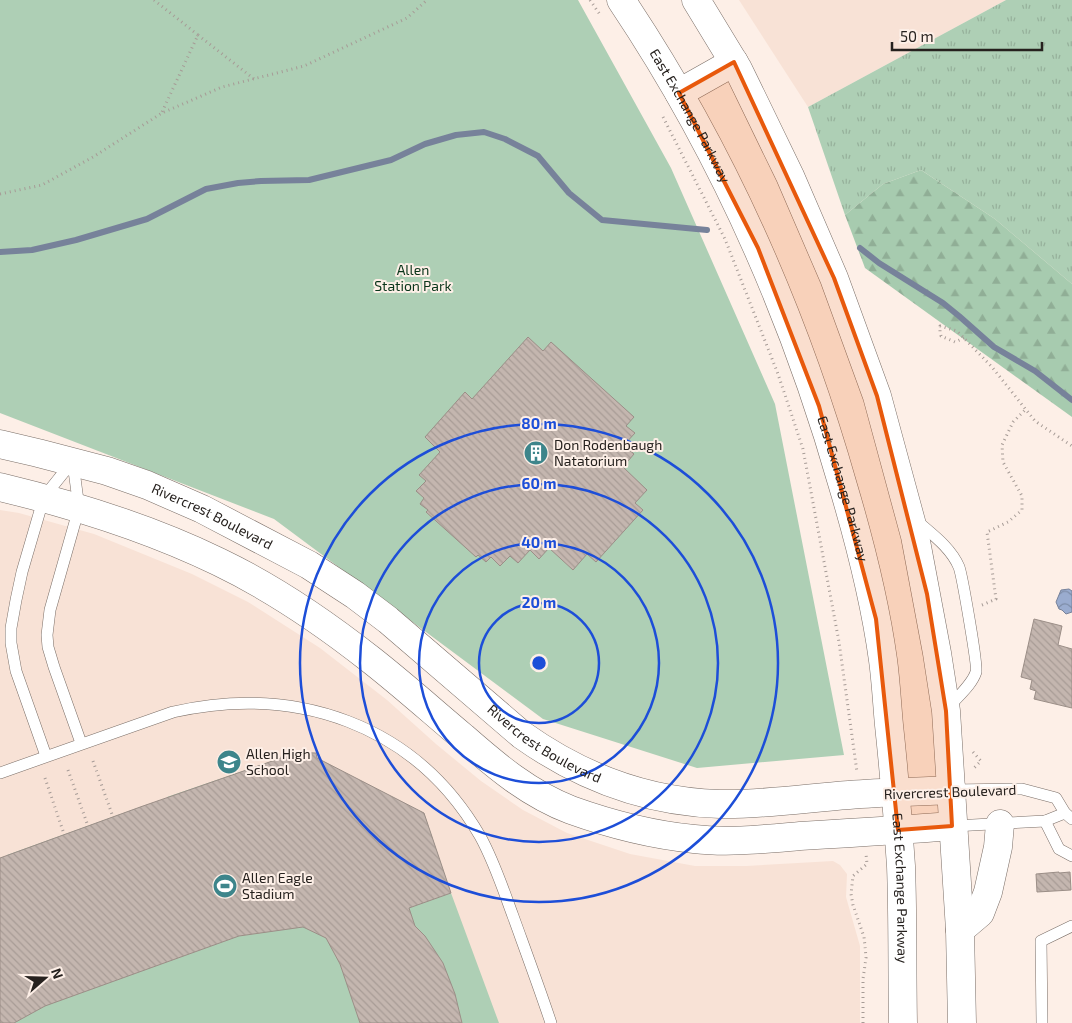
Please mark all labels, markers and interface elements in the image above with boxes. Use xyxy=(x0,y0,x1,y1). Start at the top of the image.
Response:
scale bar xyxy=(892,20,1042,52)
text: 50 m xyxy=(900,27,934,45)
street label: East Exchange Parkway xyxy=(646,45,735,186)
park label: Allen Station Park xyxy=(374,261,452,294)
text: 80 m xyxy=(521,414,557,432)
street label: East Exchange Parkway xyxy=(814,414,872,564)
place label: Don Rodenbaugh Natatorium xyxy=(554,436,662,469)
building icon: Don Rodenbaugh Natatorium xyxy=(523,440,549,466)
text: 60 m xyxy=(522,474,556,492)
street label: Rivercrest Boulevard xyxy=(149,479,276,553)
text: 40 m xyxy=(521,533,557,551)
text: 20 m xyxy=(522,593,556,611)
centre of rings xyxy=(530,654,548,672)
street label: Rivercrest Boulevard xyxy=(484,700,604,786)
place label: Allen High School xyxy=(246,745,311,778)
school or university icon: Allen High School xyxy=(216,749,242,775)
street label: Rivercrest Boulevard xyxy=(883,781,1017,802)
street label: East Exchange Parkway xyxy=(889,812,911,964)
place label: Allen Eagle Stadium xyxy=(242,869,313,902)
sports icon: Allen Eagle Stadium xyxy=(212,873,238,899)
north arrow xyxy=(20,953,70,1003)
text: N xyxy=(48,966,67,981)

